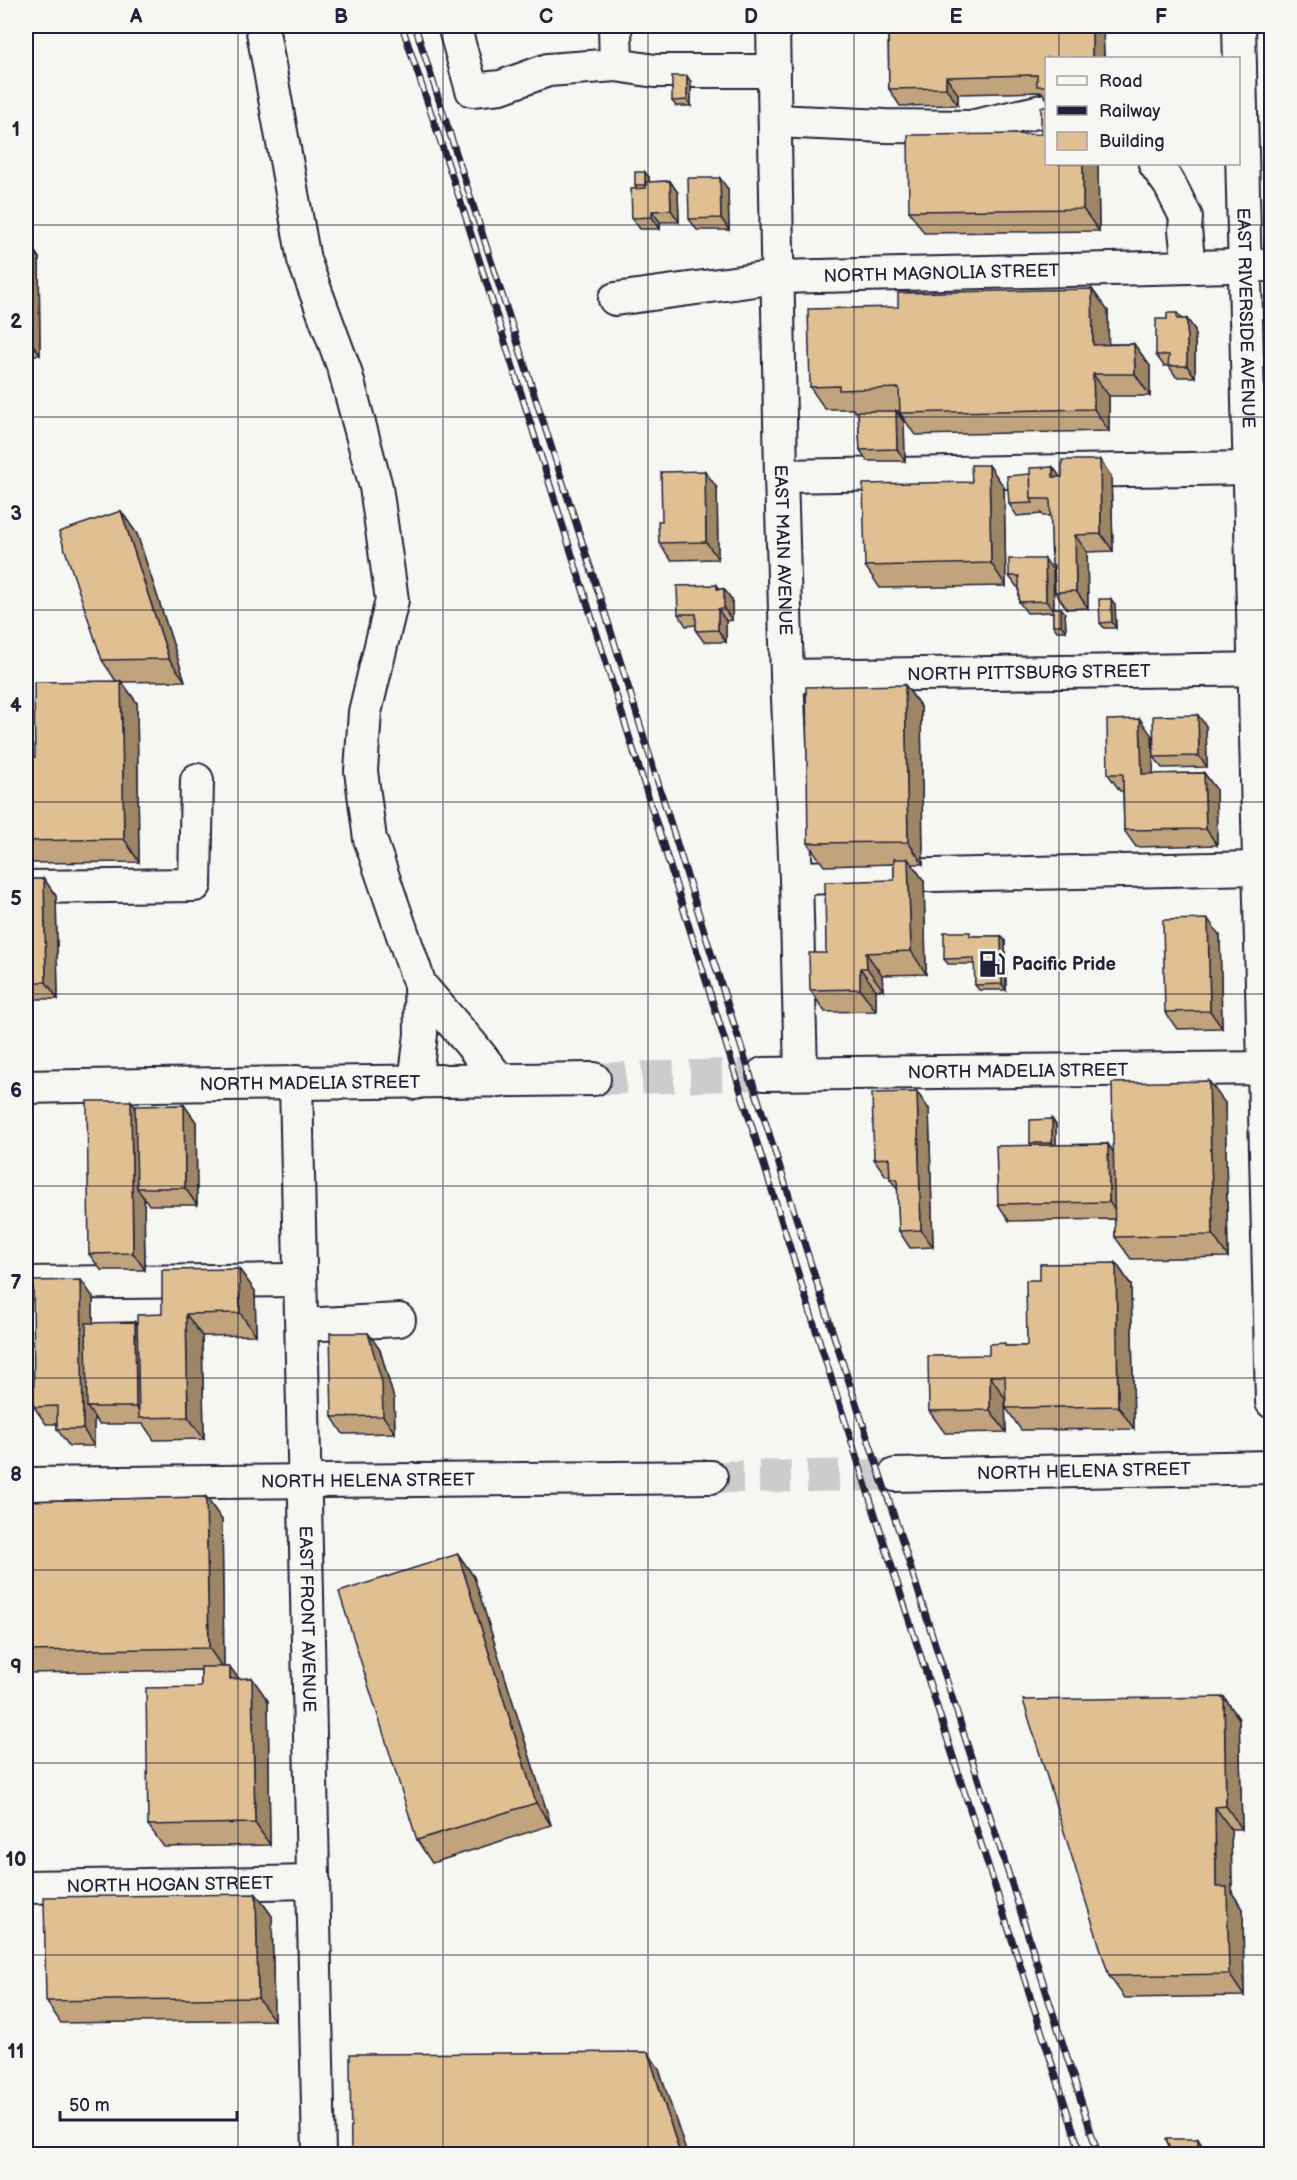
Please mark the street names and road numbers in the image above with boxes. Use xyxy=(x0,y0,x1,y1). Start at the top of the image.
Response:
street label: EAST RIVERSIDE AVENUE xyxy=(1232,207,1259,429)
street label: NORTH MAGNOLIA STREET xyxy=(823,260,1060,287)
street label: EAST MAIN AVENUE xyxy=(770,464,796,636)
street label: NORTH PITTSBURG STREET xyxy=(907,661,1151,685)
street label: NORTH MADELIA STREET xyxy=(907,1060,1129,1083)
street label: NORTH MADELIA STREET xyxy=(199,1072,421,1095)
street label: NORTH HELENA STREET xyxy=(977,1459,1191,1484)
street label: NORTH HELENA STREET xyxy=(261,1469,475,1493)
street label: EAST FRONT AVENUE xyxy=(295,1525,320,1713)
street label: NORTH HOGAN STREET xyxy=(66,1873,274,1897)

